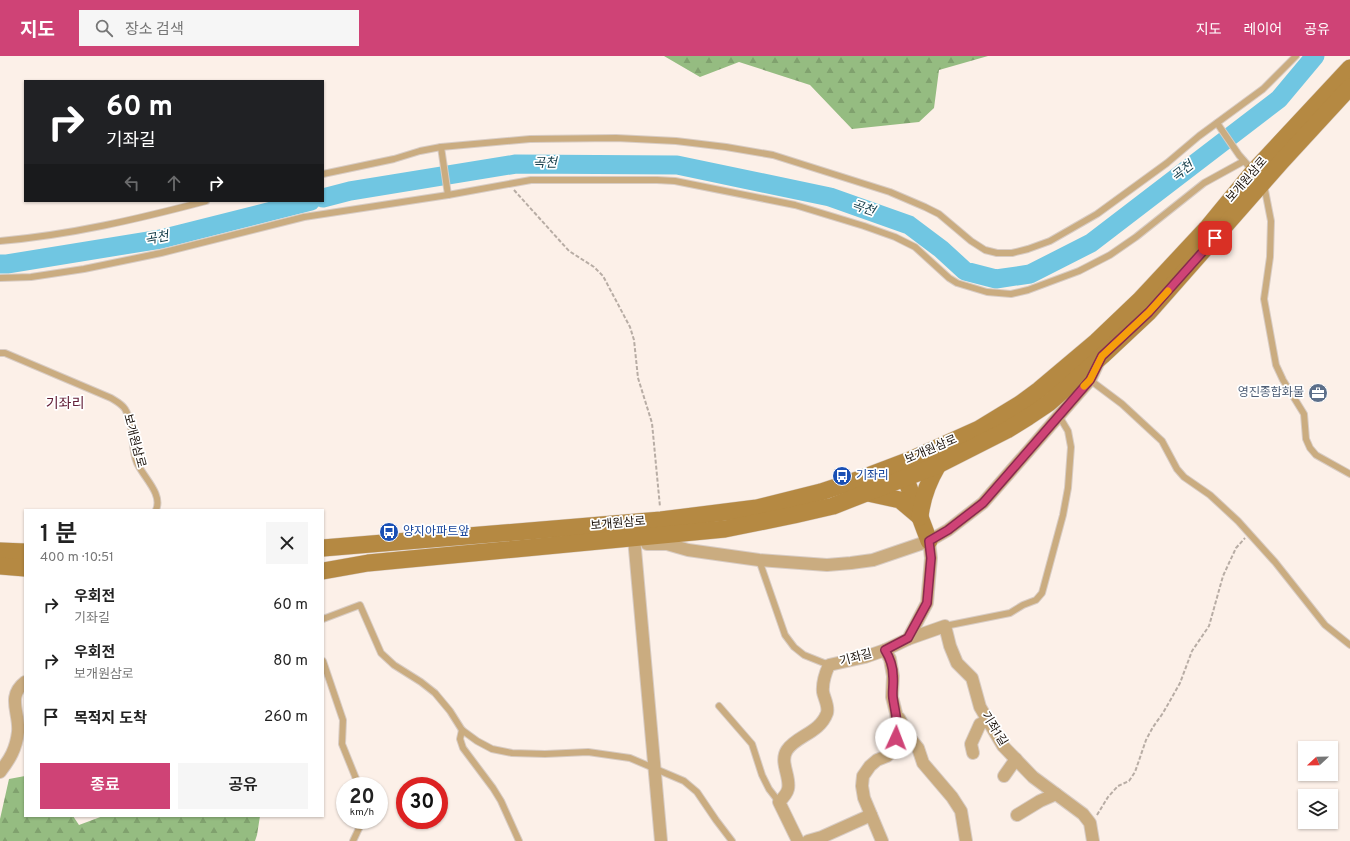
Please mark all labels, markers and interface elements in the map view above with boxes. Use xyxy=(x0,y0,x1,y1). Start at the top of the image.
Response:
search box xyxy=(79,10,359,46)
icon: search xyxy=(93,17,115,39)
text: 지도 xyxy=(20,19,55,43)
text: 장소 검색 xyxy=(125,21,184,40)
text: 지도 xyxy=(1196,22,1222,39)
text: 레이어 xyxy=(1244,22,1282,39)
text: 공유 xyxy=(1304,22,1330,39)
text: 60 m xyxy=(106,90,173,126)
icon: right xyxy=(40,96,92,148)
text: 기좌길 xyxy=(106,130,156,153)
street label: 보개원삼로 xyxy=(1223,154,1271,206)
water label: 곡천 xyxy=(533,156,558,172)
water label: 곡천 xyxy=(1169,158,1198,186)
icon: left xyxy=(121,172,143,194)
icon: ahead xyxy=(163,172,185,194)
icon: right xyxy=(205,172,227,194)
water label: 곡천 xyxy=(849,198,878,221)
pin xyxy=(1198,221,1232,255)
icon: arrive xyxy=(1204,227,1226,249)
water label: 곡천 xyxy=(144,229,171,249)
office icon: 영진종합화물 xyxy=(1307,382,1329,404)
place label: 영진종합화물 xyxy=(1238,385,1304,401)
district label: 기좌리 xyxy=(46,396,84,413)
street label: 보개원삼로 xyxy=(119,412,149,470)
street label: 보개원삼로 xyxy=(902,432,960,468)
bus stop icon: 기좌리 xyxy=(831,465,853,487)
place label: 기좌리 xyxy=(856,468,889,484)
street label: 보개원삼로 xyxy=(590,514,646,534)
text: 1 분 xyxy=(40,520,77,550)
bus stop icon: 양지아파트앞 xyxy=(378,521,400,543)
button: close xyxy=(266,522,308,564)
place label: 양지아파트앞 xyxy=(403,524,469,540)
text: 400 m · 10:51 xyxy=(40,550,114,566)
text: 우회전 xyxy=(74,588,115,607)
icon: right xyxy=(40,594,62,616)
text: 60 m xyxy=(273,596,308,615)
text: 기좌길 xyxy=(74,611,110,627)
text: 우회전 xyxy=(74,644,115,663)
street label: 기좌길 xyxy=(838,646,874,670)
icon: right xyxy=(40,650,62,672)
text: 80 m xyxy=(273,652,308,671)
text: 보개원삼로 xyxy=(74,667,134,683)
icon: arrive xyxy=(40,706,62,728)
text: 260 m xyxy=(264,708,308,727)
street label: 기좌1길 xyxy=(977,709,1011,749)
text: 목적지 도착 xyxy=(74,710,147,729)
position arrow xyxy=(875,717,917,759)
north arrow xyxy=(1298,741,1338,781)
map controls xyxy=(1298,741,1338,829)
button: 종료 xyxy=(40,763,170,809)
button: 공유 xyxy=(178,763,308,809)
speed limit sign: 30 xyxy=(396,777,448,829)
text: 20 xyxy=(349,785,375,811)
button: layers xyxy=(1298,789,1338,829)
text: km/h xyxy=(350,806,374,819)

